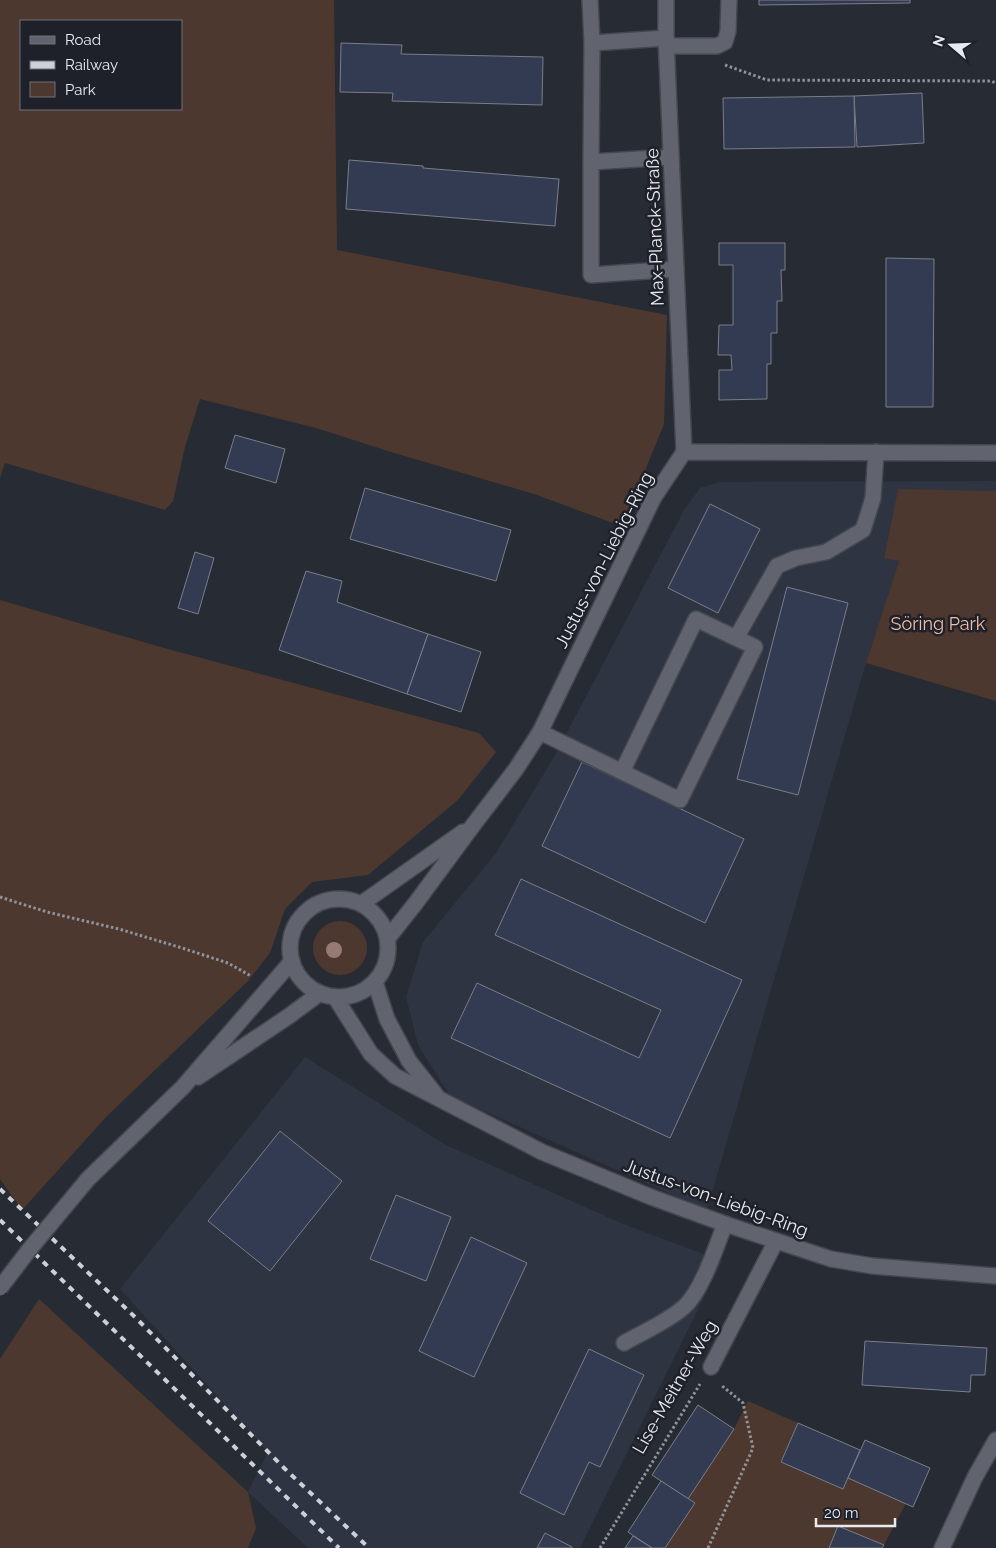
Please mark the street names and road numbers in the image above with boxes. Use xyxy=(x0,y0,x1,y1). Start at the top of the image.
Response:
street label: Max-Planck-Straße xyxy=(641,147,668,306)
street label: Justus-von-Liebig-Ring xyxy=(550,468,657,651)
street label: Justus-von-Liebig-Ring xyxy=(621,1154,811,1241)
street label: Lise-Meitner-Weg xyxy=(628,1316,721,1457)

